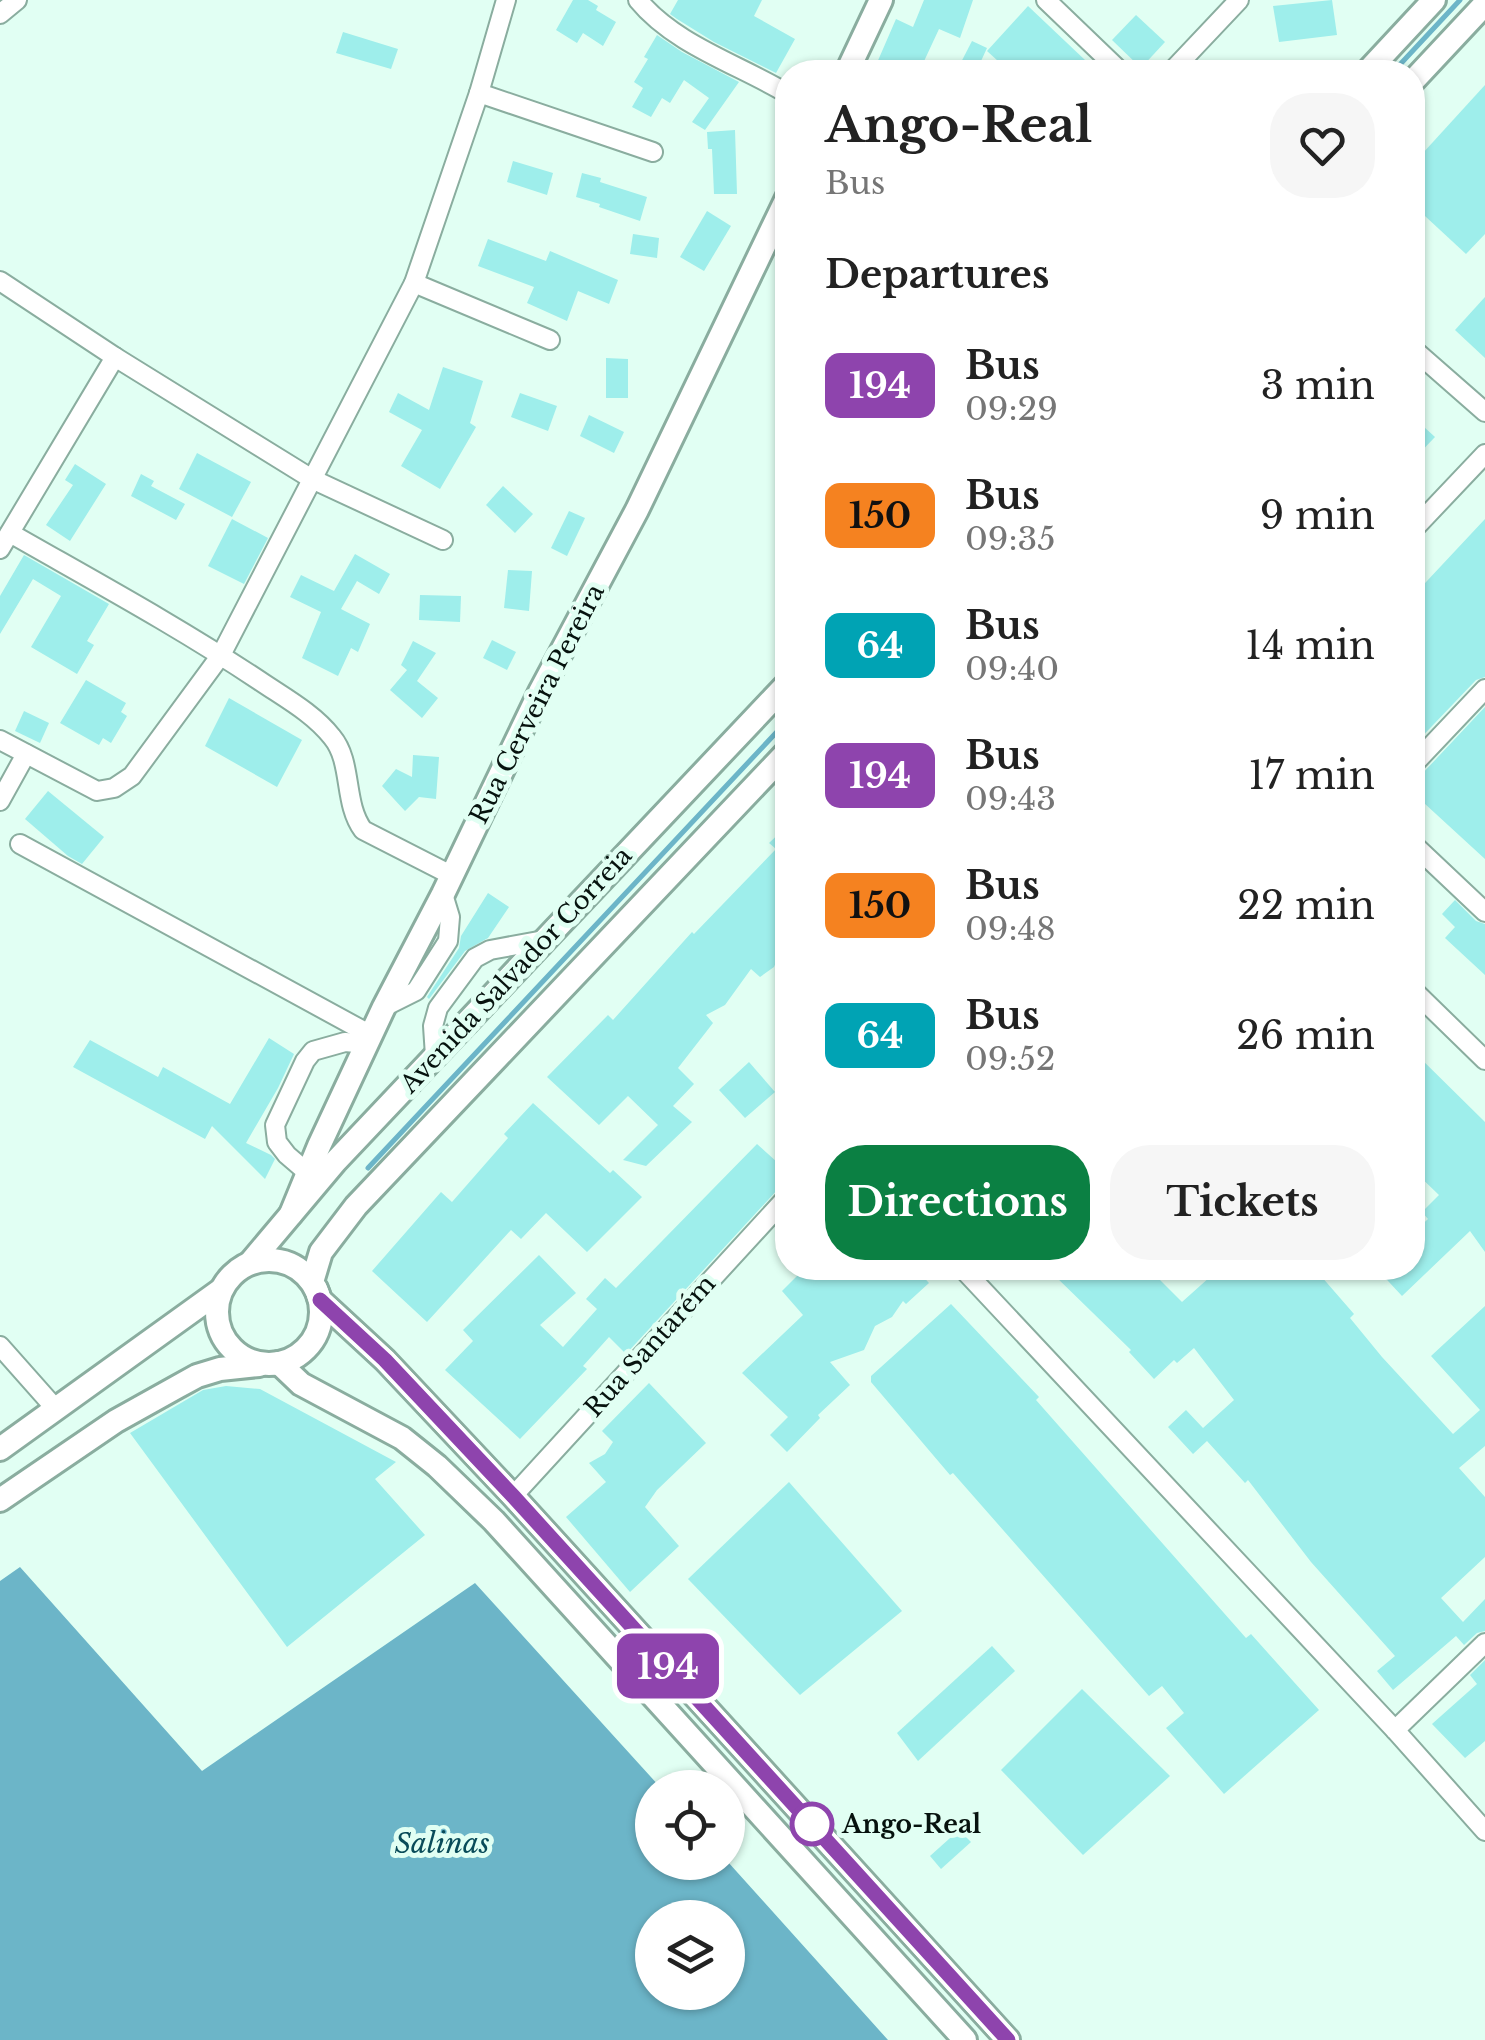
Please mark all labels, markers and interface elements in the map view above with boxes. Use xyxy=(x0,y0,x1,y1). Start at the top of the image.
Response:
button: heart xyxy=(1270,93,1375,198)
text: Ango-Real xyxy=(825,95,1092,155)
text: Bus xyxy=(825,163,885,203)
text: Departures xyxy=(825,251,1049,298)
text: Bus xyxy=(965,342,1040,389)
text: 3 min xyxy=(1261,362,1375,409)
text: 194 xyxy=(849,364,911,407)
text: 09:29 xyxy=(965,389,1058,429)
text: Bus xyxy=(965,472,1040,519)
text: 9 min xyxy=(1260,492,1375,539)
text: 150 xyxy=(849,494,911,537)
text: 09:35 xyxy=(965,519,1055,559)
street label: Rua Cerveira Pereira xyxy=(463,579,611,829)
text: Bus xyxy=(965,602,1040,649)
text: 14 min xyxy=(1245,622,1375,669)
text: 64 xyxy=(857,624,903,667)
text: 09:40 xyxy=(965,649,1059,689)
text: Bus xyxy=(965,732,1040,779)
text: 17 min xyxy=(1248,752,1375,799)
text: 194 xyxy=(849,754,911,797)
text: 09:43 xyxy=(965,779,1056,819)
street label: Avenida Salvador Correia xyxy=(393,840,638,1100)
text: Bus xyxy=(965,862,1040,909)
text: 22 min xyxy=(1237,882,1375,929)
text: 150 xyxy=(849,884,911,927)
text: 09:48 xyxy=(965,909,1056,949)
text: Bus xyxy=(965,992,1040,1039)
text: 26 min xyxy=(1236,1012,1375,1059)
text: 64 xyxy=(857,1014,903,1057)
text: 09:52 xyxy=(965,1039,1055,1079)
button: Directions xyxy=(825,1145,1090,1260)
button: Tickets xyxy=(1110,1145,1375,1260)
street label: Rua Santarém xyxy=(578,1268,722,1423)
line badge: 194 xyxy=(610,1634,726,1698)
text: 194 xyxy=(637,1645,699,1688)
map controls xyxy=(635,1770,745,2010)
button: locate xyxy=(635,1770,745,1880)
marker: Ango-Real xyxy=(791,1803,833,1845)
place label: Ango-Real xyxy=(841,1809,981,1840)
water label: Salinas xyxy=(394,1826,490,1861)
button: layers xyxy=(635,1900,745,2010)

